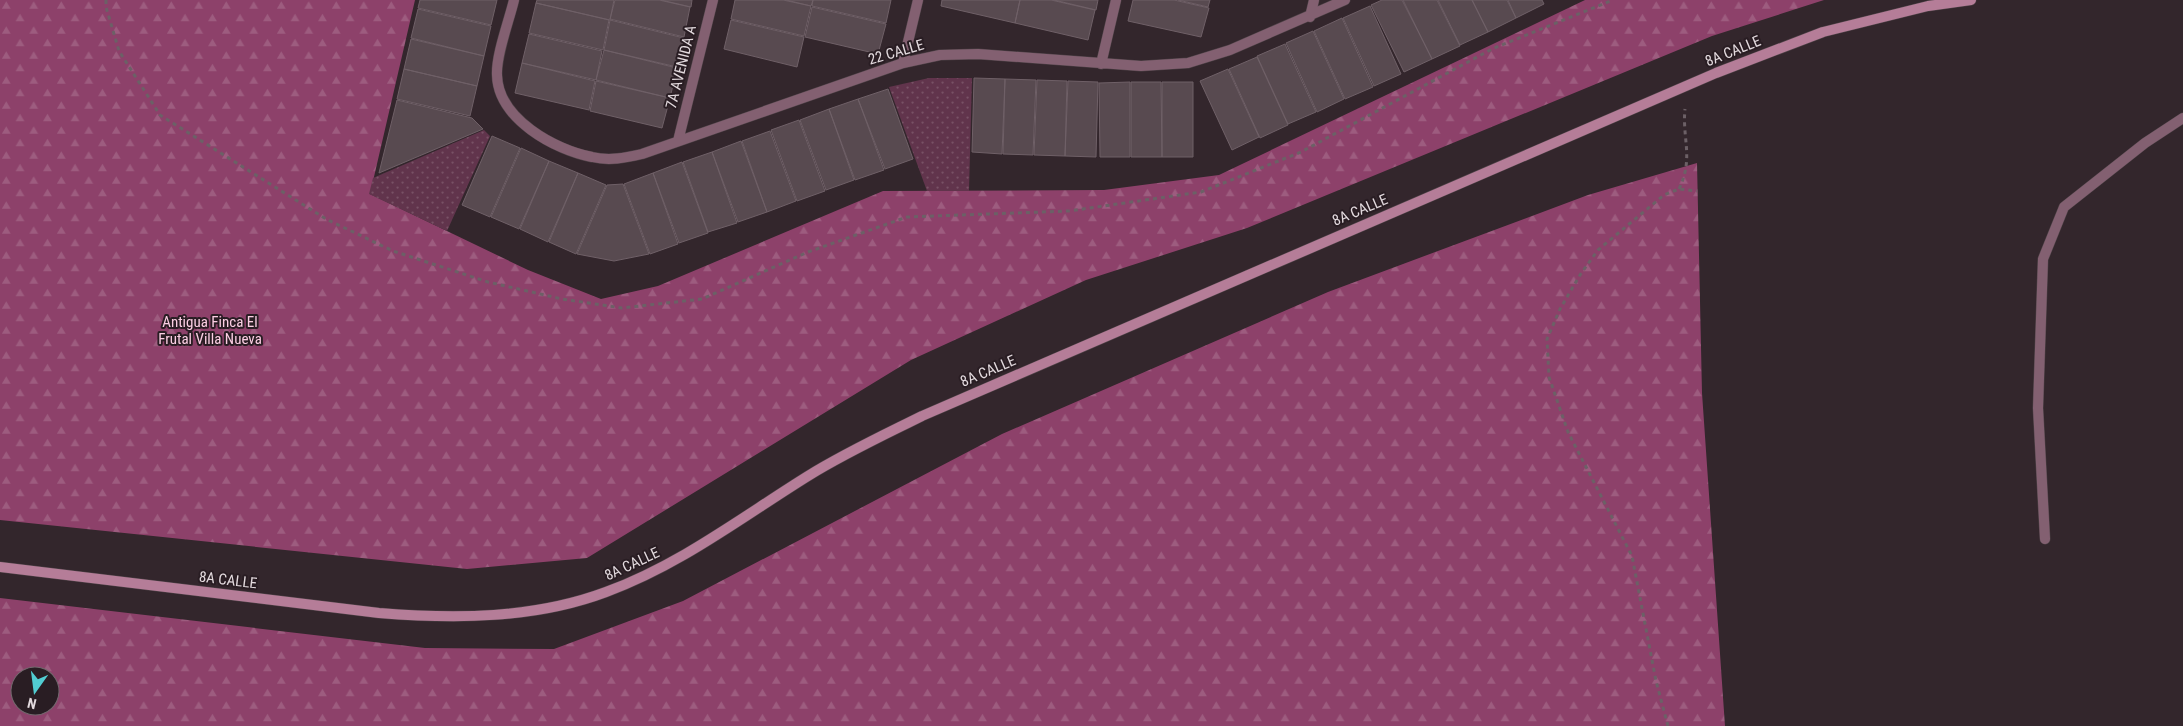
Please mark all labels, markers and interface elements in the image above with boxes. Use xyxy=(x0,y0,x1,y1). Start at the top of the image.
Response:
street label: 7A AVENIDA A xyxy=(662,23,700,111)
street label: 8A CALLE xyxy=(1703,32,1763,70)
street label: 22 CALLE xyxy=(866,35,926,69)
street label: 8A CALLE xyxy=(1330,190,1390,230)
park label: Antigua Finca El Frutal Villa Nueva xyxy=(158,313,262,348)
street label: 8A CALLE xyxy=(958,351,1018,391)
street label: 8A CALLE xyxy=(602,544,662,584)
street label: 8A CALLE xyxy=(198,568,258,592)
north arrow xyxy=(10,666,60,716)
text: N xyxy=(26,695,38,712)

